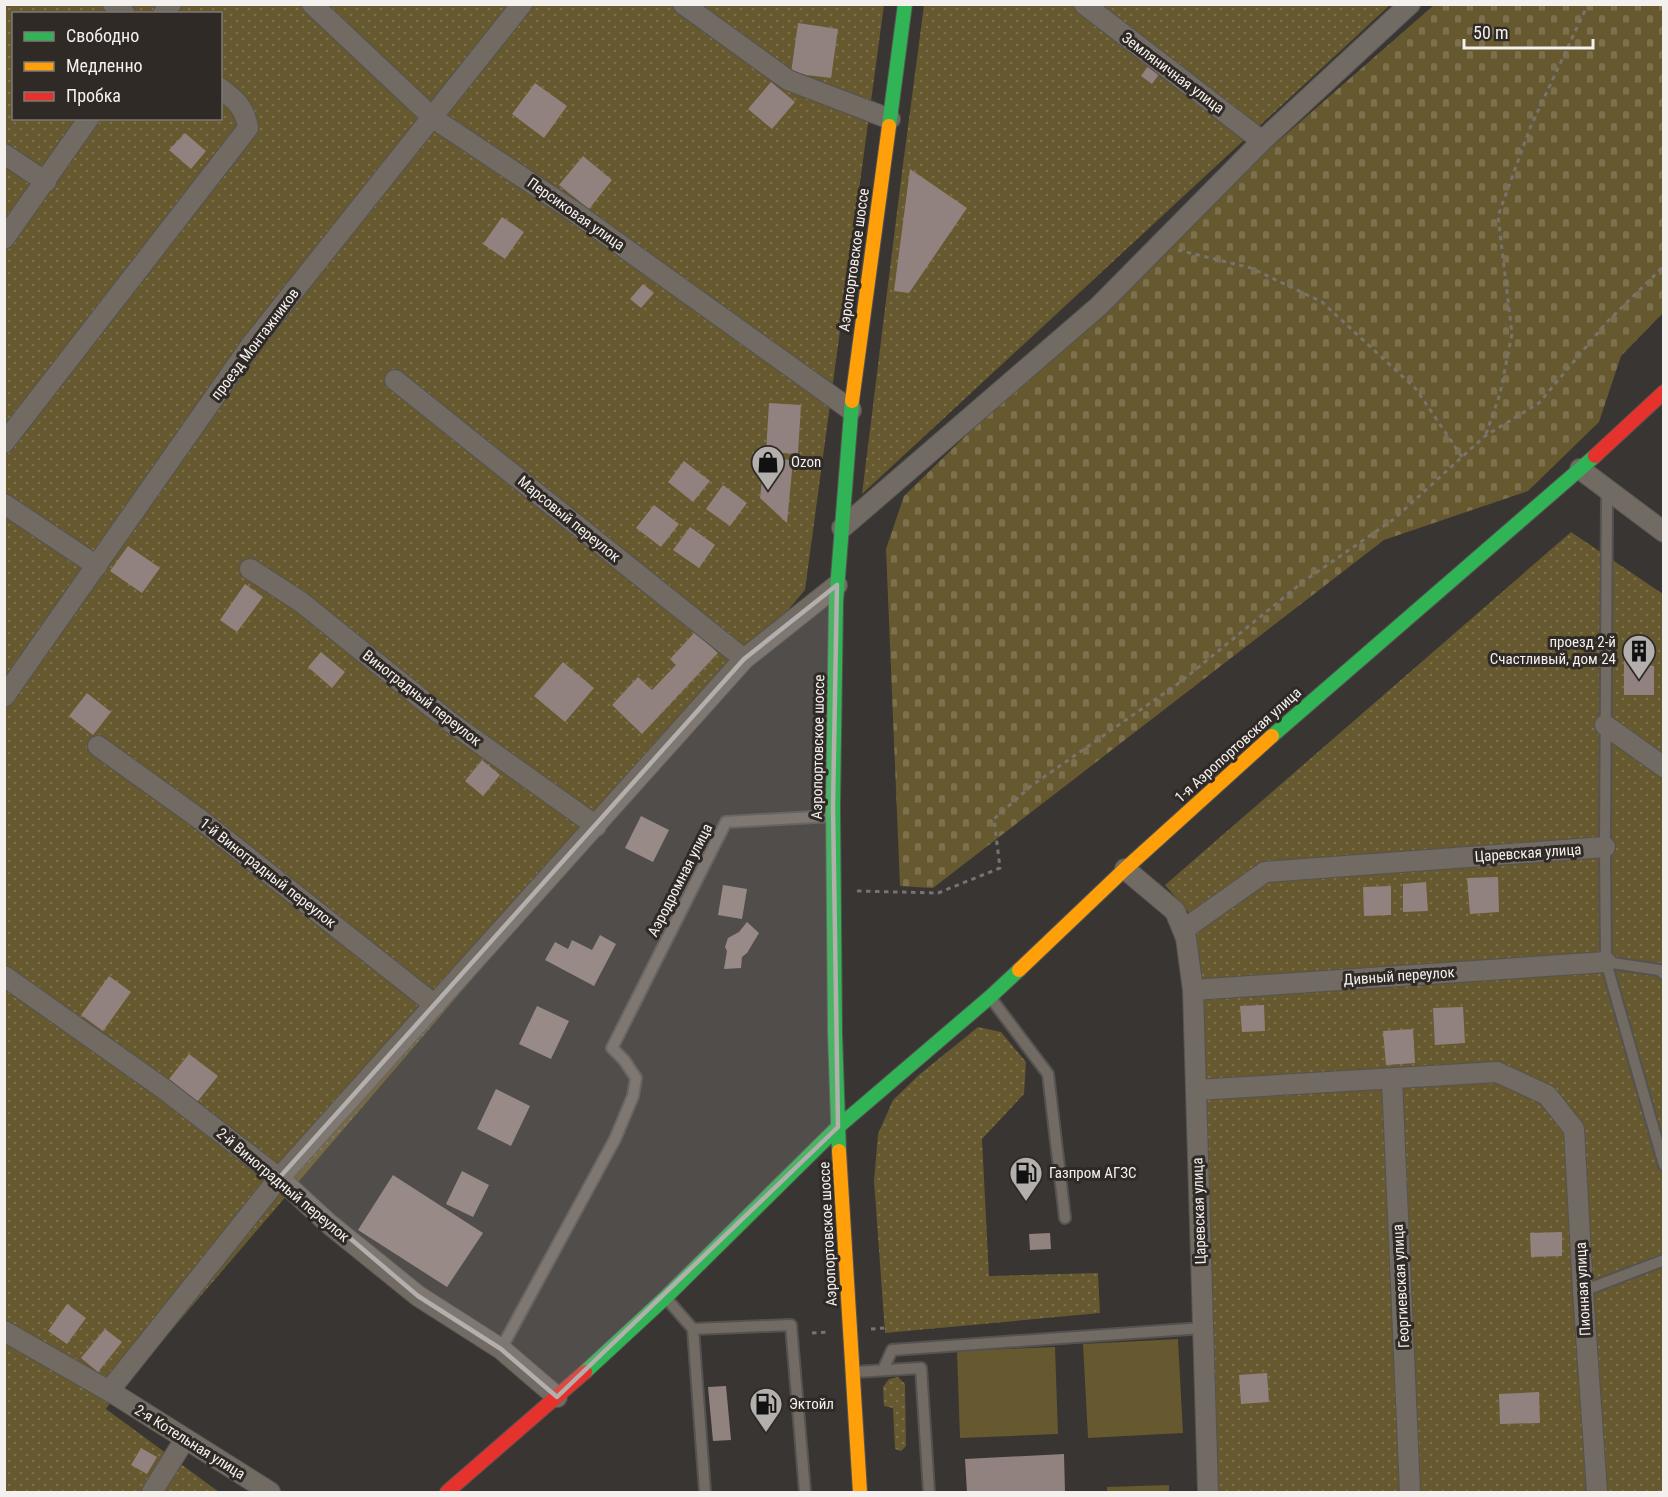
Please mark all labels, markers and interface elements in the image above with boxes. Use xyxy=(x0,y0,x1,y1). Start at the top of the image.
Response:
legend xyxy=(12,12,222,120)
scale bar xyxy=(1464,12,1593,50)
text: 50 m xyxy=(1473,22,1508,43)
text: Свободно xyxy=(66,25,139,46)
street label: Земляничная улица xyxy=(1118,29,1228,117)
text: Медленно xyxy=(66,55,143,76)
text: Пробка xyxy=(66,85,121,106)
street label: Персиковая улица xyxy=(524,174,628,254)
street label: Аэропортовское шоссе xyxy=(835,187,873,333)
street label: проезд Монтажников xyxy=(207,285,303,403)
shop icon: Ozon xyxy=(750,444,786,491)
place label: Ozon xyxy=(791,453,821,471)
street label: Марсовый переулок xyxy=(514,472,624,566)
place label: проезд 2-й Счастливый, дом 24 xyxy=(1490,633,1616,668)
building icon: проезд 2-й Счастливый, дом 24 xyxy=(1621,633,1657,680)
street label: Виноградный переулок xyxy=(359,646,485,750)
street label: Аэропортовское шоссе xyxy=(808,674,828,820)
street label: 1-я Аэропортовская улица xyxy=(1171,683,1305,807)
street label: 1-й Виноградный переулок xyxy=(196,814,340,932)
street label: Аэродромная улица xyxy=(644,820,716,940)
street label: Царевская улица xyxy=(1474,840,1582,866)
street label: Дивный переулок xyxy=(1343,963,1455,989)
street label: 2-й Виноградный переулок xyxy=(213,1124,353,1246)
fuel station icon: Газпром АГЗС xyxy=(1008,1155,1044,1202)
street label: Царевская улица xyxy=(1188,1157,1210,1265)
street label: Аэропортовское шоссе xyxy=(815,1161,841,1307)
place label: Газпром АГЗС xyxy=(1049,1164,1137,1182)
street label: Георгиевская улица xyxy=(1389,1224,1413,1348)
street label: Пионная улица xyxy=(1572,1242,1594,1336)
fuel station icon: Эктойл xyxy=(748,1386,784,1433)
place label: Эктойл xyxy=(789,1395,834,1413)
street label: 2-я Котельная улица xyxy=(131,1401,249,1483)

